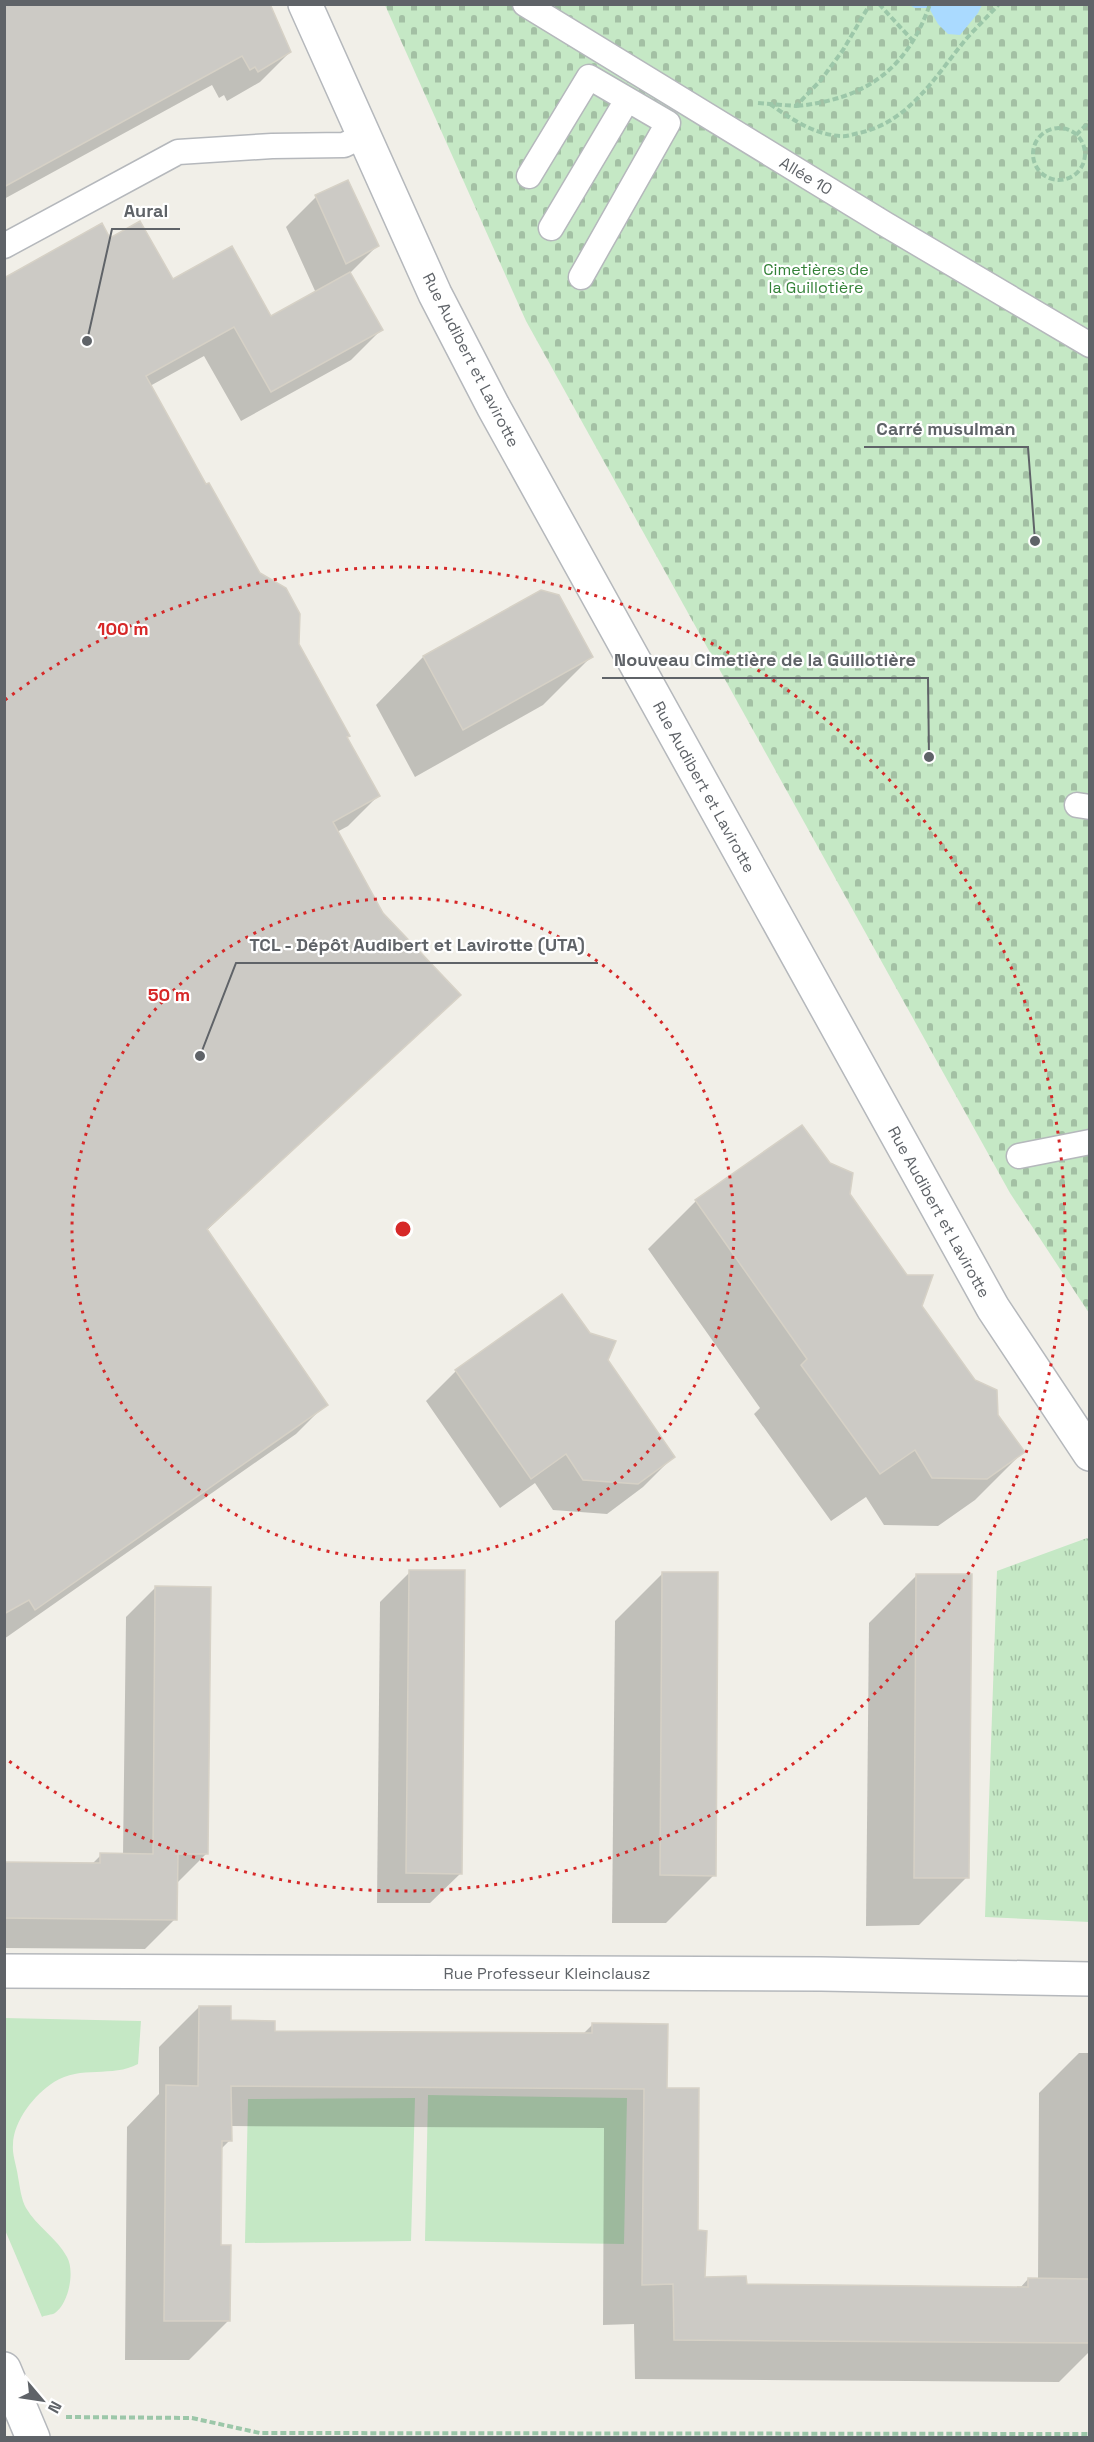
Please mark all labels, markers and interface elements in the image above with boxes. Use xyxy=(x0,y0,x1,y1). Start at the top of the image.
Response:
street label: Allée 10 xyxy=(776,152,836,200)
callout: Aural xyxy=(112,193,180,229)
text: Aural xyxy=(124,199,168,222)
park label: Cimetières de la Guillotière xyxy=(763,259,869,298)
street label: Rue Audibert et Lavirotte xyxy=(418,269,524,451)
callout: Carré musulman xyxy=(864,411,1028,447)
text: Carré musulman xyxy=(876,417,1016,440)
text: 100 m xyxy=(97,617,149,640)
callout: Nouveau Cimetière de la Guillotière xyxy=(602,642,928,678)
text: Nouveau Cimetière de la Guillotière xyxy=(614,648,916,671)
street label: Rue Audibert et Lavirotte xyxy=(648,698,760,876)
callout: TCL - Dépôt Audibert et Lavirotte (UTA) xyxy=(236,927,598,963)
text: TCL - Dépôt Audibert et Lavirotte (UTA) xyxy=(249,933,585,956)
text: 50 m xyxy=(148,983,190,1006)
street label: Rue Audibert et Lavirotte xyxy=(883,1123,995,1301)
centre of rings xyxy=(393,1219,413,1239)
street label: Rue Professeur Kleinclausz xyxy=(444,1963,650,1984)
north arrow xyxy=(12,2370,72,2430)
text: N xyxy=(43,2397,66,2417)

